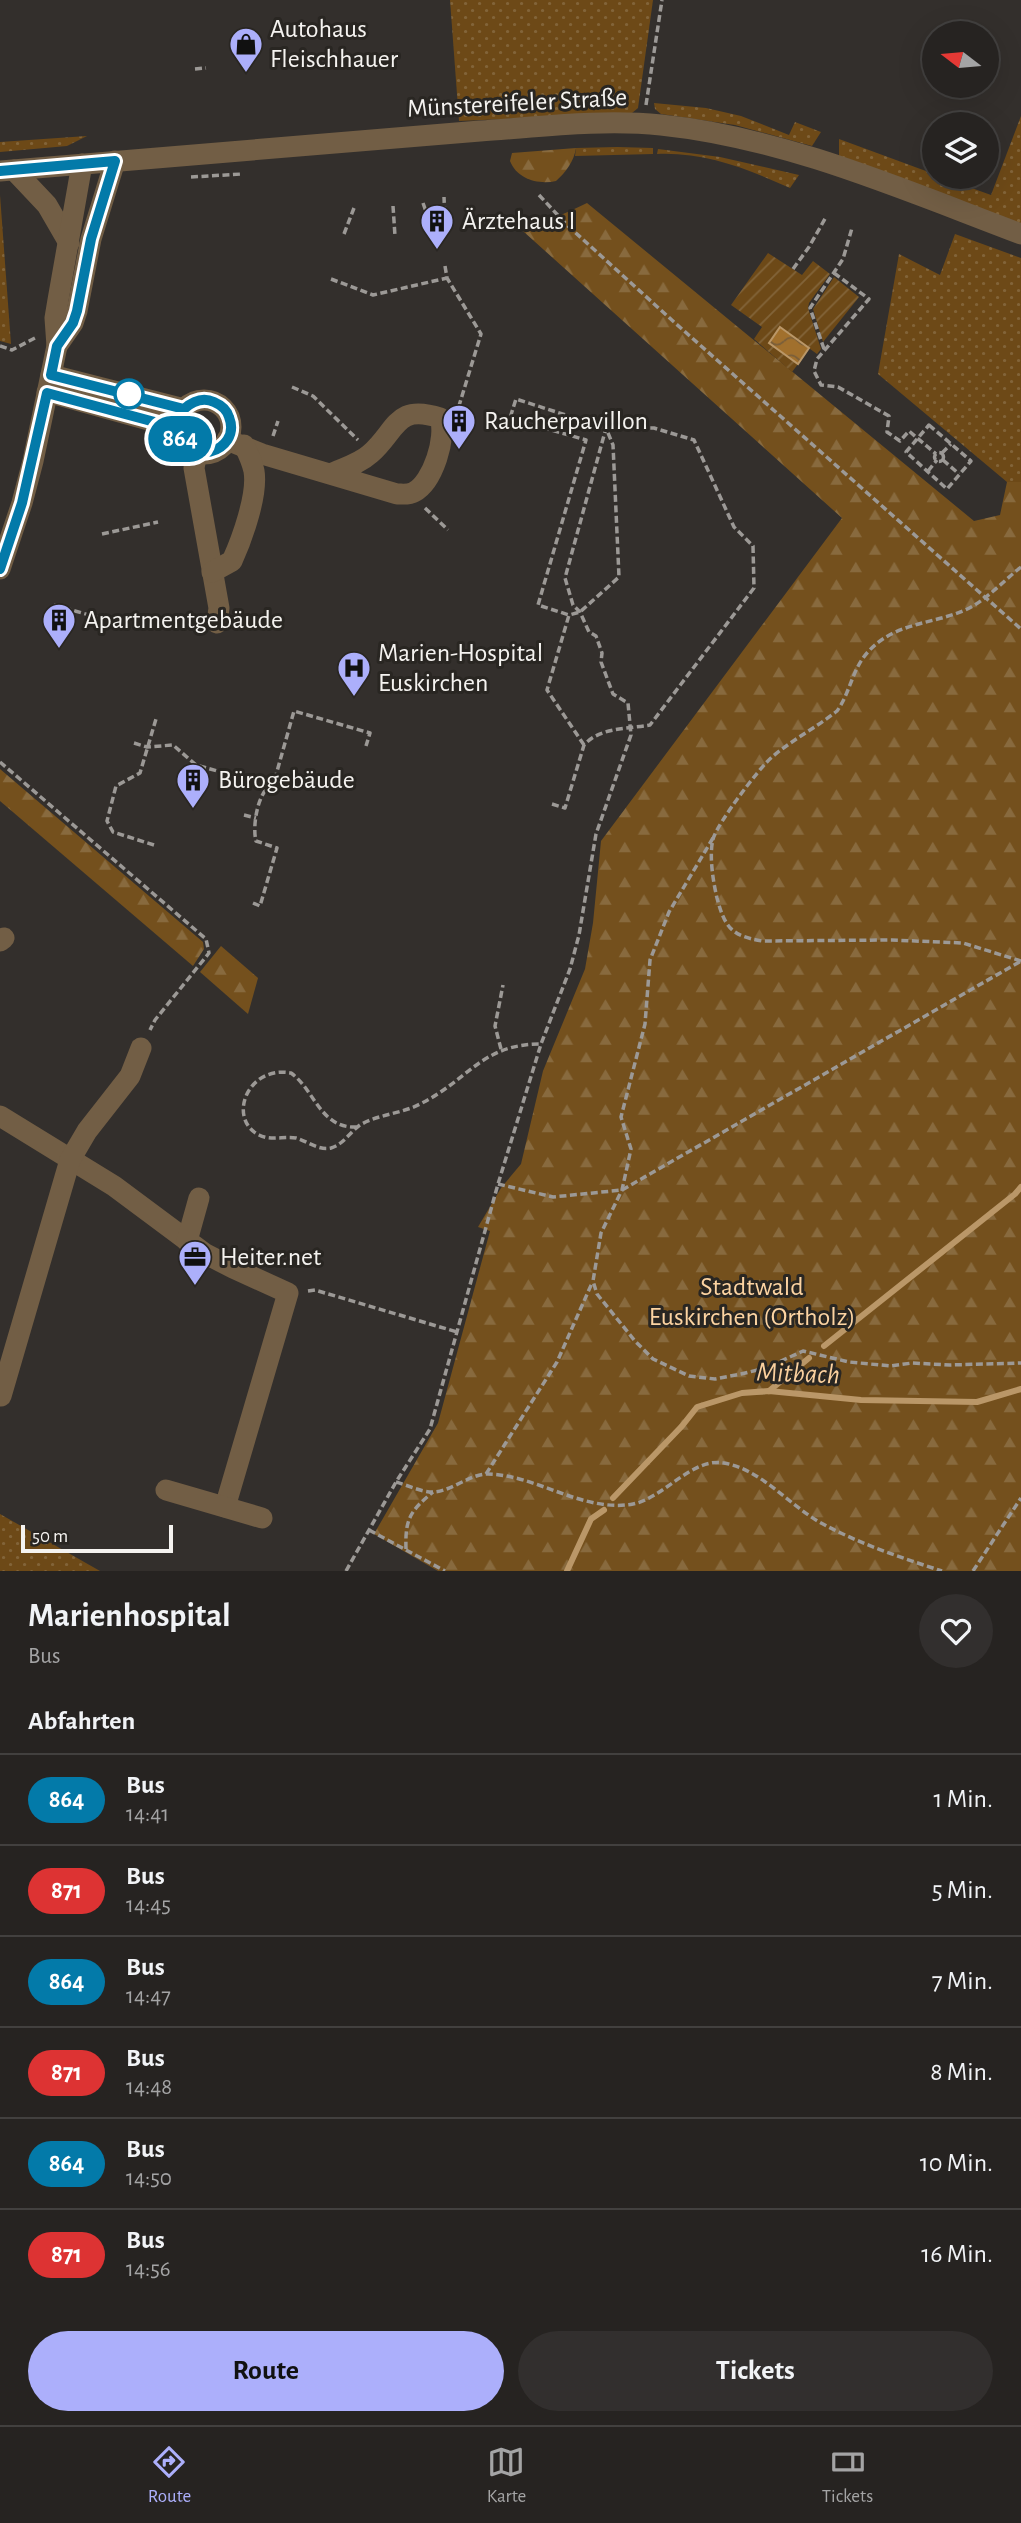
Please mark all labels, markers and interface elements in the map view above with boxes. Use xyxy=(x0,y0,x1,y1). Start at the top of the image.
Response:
place label: Autohaus Fleischhauer xyxy=(270,16,399,72)
north arrow xyxy=(922,21,999,98)
map controls xyxy=(922,21,999,189)
shop icon: Autohaus Fleischhauer xyxy=(227,25,265,74)
street label: Münstereifeler Straße xyxy=(406,84,628,122)
button: layers xyxy=(922,112,999,189)
building icon: Ärztehaus I xyxy=(418,202,456,251)
place label: Ärztehaus I xyxy=(462,207,575,234)
unlabelled marker xyxy=(114,379,144,409)
building icon: Raucherpavillon xyxy=(440,402,478,451)
place label: Raucherpavillon xyxy=(484,408,648,434)
line badge: 864 xyxy=(140,416,220,462)
text: 864 xyxy=(162,427,198,451)
building icon: Apartmentgebäude xyxy=(40,601,78,650)
place label: Apartmentgebäude xyxy=(84,607,283,633)
place label: Marien-Hospital Euskirchen xyxy=(378,640,543,696)
hospital icon: Marien-Hospital Euskirchen xyxy=(335,649,373,698)
building icon: Bürogebäude xyxy=(174,761,212,810)
place label: Bürogebäude xyxy=(218,767,355,793)
office icon: Heiter.net xyxy=(176,1238,214,1287)
place label: Heiter.net xyxy=(220,1244,321,1270)
park label: Stadtwald Euskirchen (Ortholz) xyxy=(649,1274,855,1330)
water label: Mitbach xyxy=(756,1359,840,1389)
scale bar xyxy=(21,1522,173,1554)
text: 50 m xyxy=(32,1527,68,1546)
button: heart xyxy=(919,1594,993,1668)
text: Marienhospital xyxy=(28,1600,231,1633)
text: Bus xyxy=(28,1645,61,1668)
text: Abfahrten xyxy=(28,1708,135,1734)
text: Bus xyxy=(126,1772,165,1798)
text: 1 Min. xyxy=(934,1786,993,1812)
text: 864 xyxy=(49,1788,84,1812)
text: 14:41 xyxy=(126,1803,169,1826)
text: Bus xyxy=(126,1863,165,1889)
text: 5 Min. xyxy=(932,1877,993,1903)
text: 871 xyxy=(51,1879,82,1903)
text: 14:45 xyxy=(126,1894,171,1917)
text: Bus xyxy=(126,1954,165,1980)
text: 7 Min. xyxy=(932,1968,993,1994)
text: 864 xyxy=(49,1970,84,1994)
text: 14:47 xyxy=(126,1985,171,2008)
text: Bus xyxy=(126,2045,165,2071)
text: 8 Min. xyxy=(930,2059,993,2085)
text: 871 xyxy=(51,2061,82,2085)
text: 14:48 xyxy=(126,2076,172,2099)
text: Bus xyxy=(126,2136,165,2162)
text: 10 Min. xyxy=(920,2150,993,2176)
text: 864 xyxy=(49,2152,84,2176)
text: 14:50 xyxy=(126,2167,172,2190)
text: Bus xyxy=(126,2227,165,2253)
text: 16 Min. xyxy=(921,2241,993,2267)
text: 871 xyxy=(51,2243,82,2267)
text: 14:56 xyxy=(126,2258,171,2281)
button: Route xyxy=(28,2331,504,2411)
button: Tickets xyxy=(518,2331,993,2411)
tab: Route xyxy=(148,2443,191,2508)
tab: Karte xyxy=(487,2443,526,2508)
tab: Tickets xyxy=(822,2443,873,2508)

